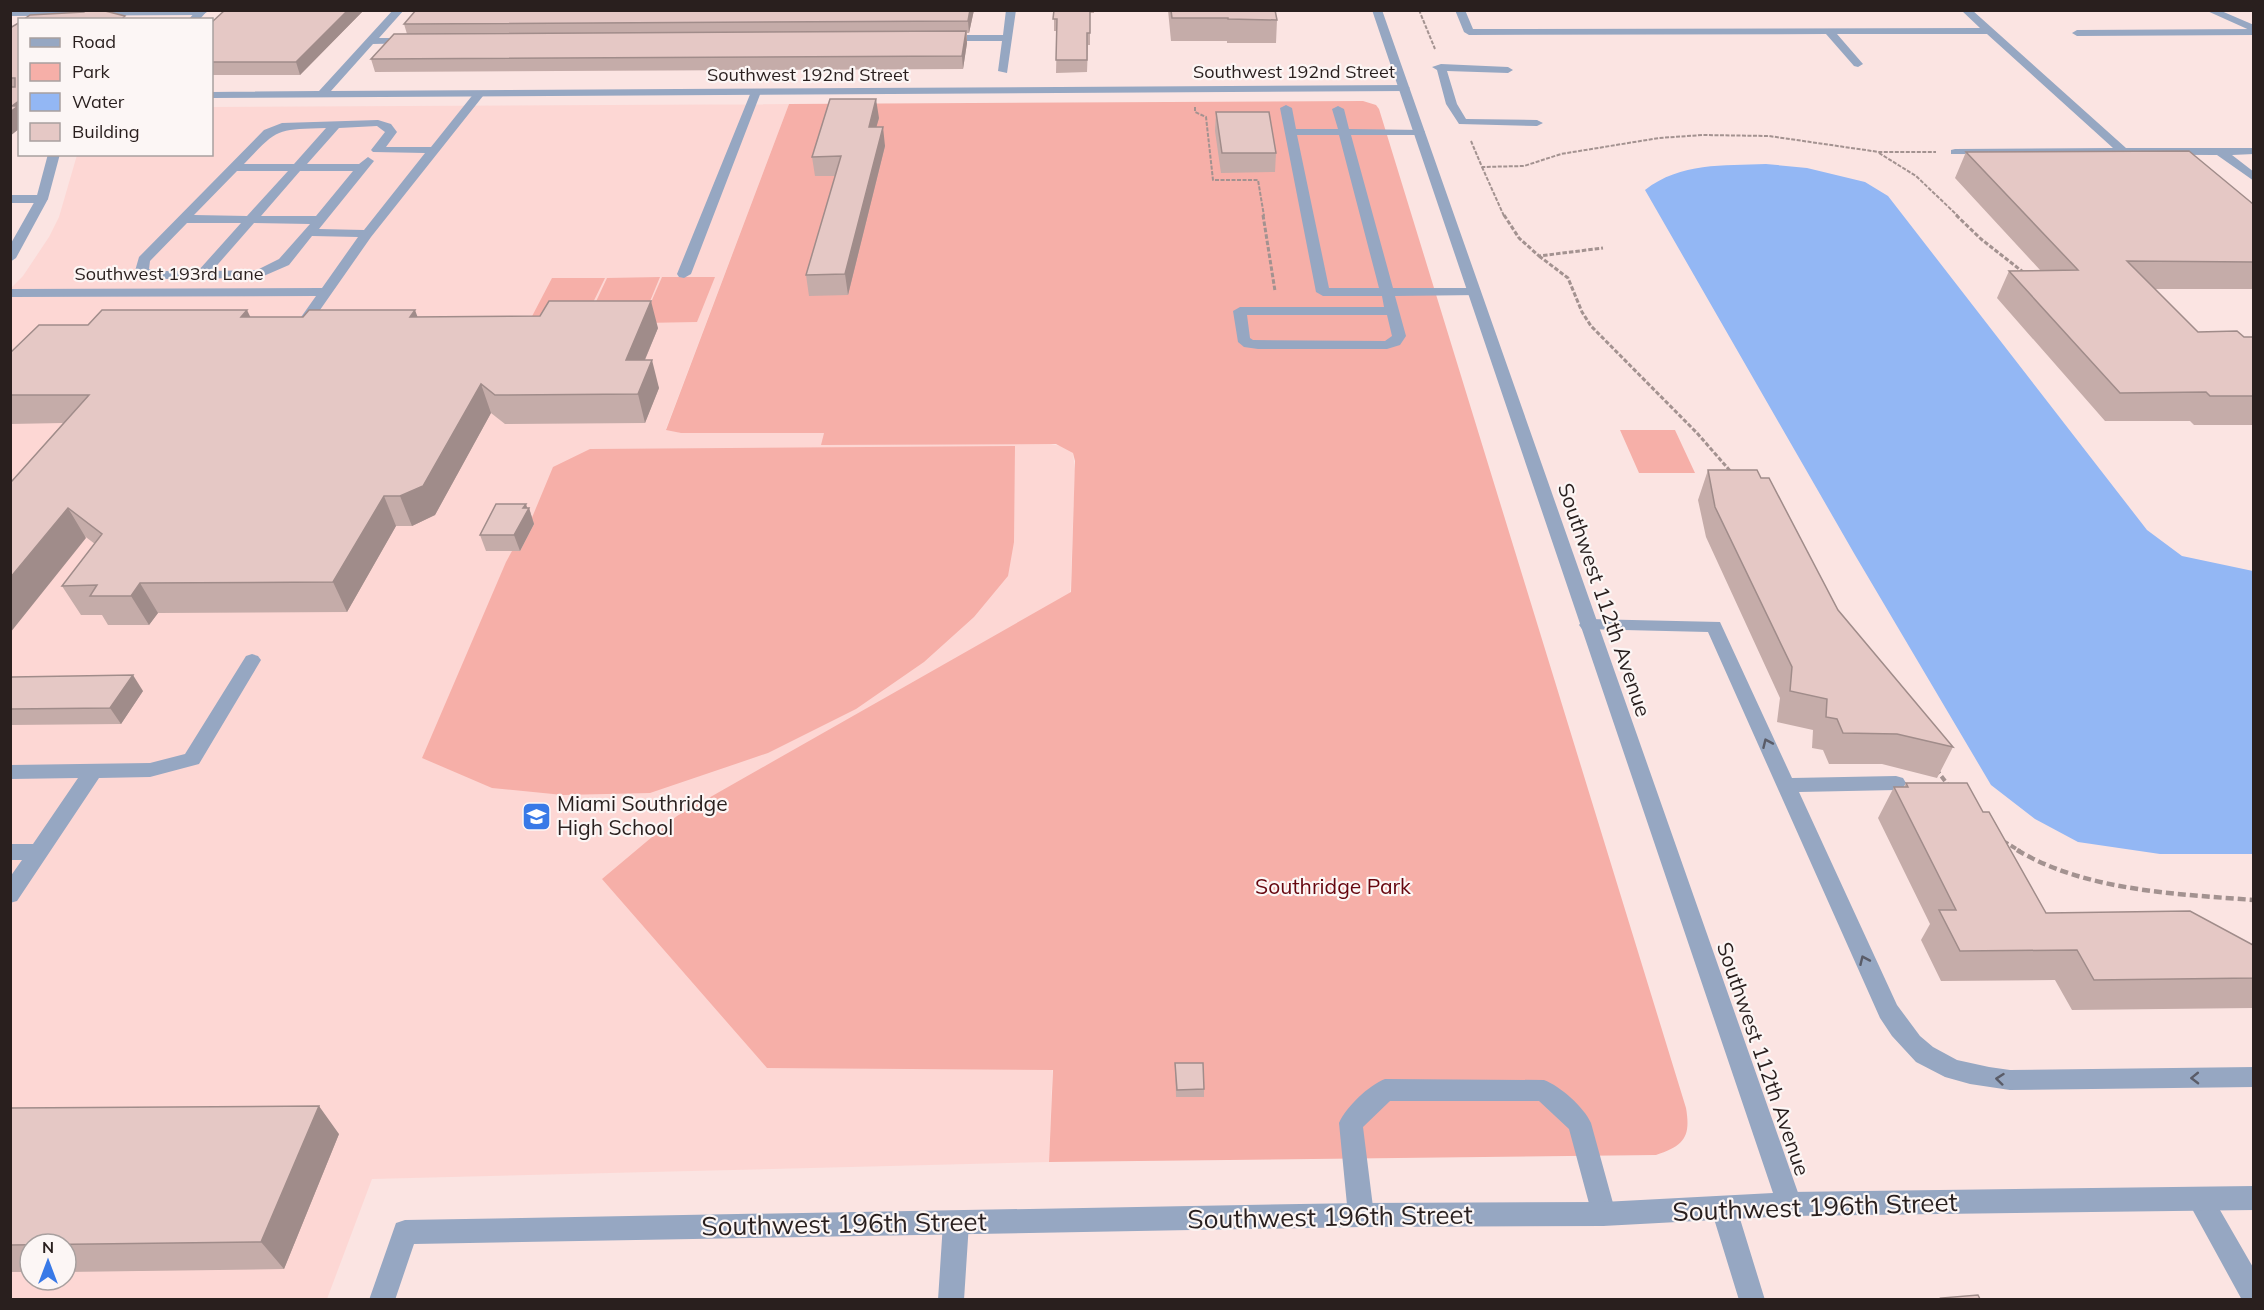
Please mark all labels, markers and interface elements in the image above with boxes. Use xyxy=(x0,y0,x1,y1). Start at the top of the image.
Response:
legend xyxy=(18,18,213,156)
text: Road xyxy=(72,30,116,53)
text: Park xyxy=(72,60,111,83)
street label: Southwest 192nd Street xyxy=(1193,60,1395,83)
street label: Southwest 192nd Street xyxy=(707,63,909,86)
text: Water xyxy=(72,90,125,113)
text: Building xyxy=(72,120,140,143)
street label: Southwest 193rd Lane xyxy=(74,262,264,285)
street label: Southwest 112th Avenue xyxy=(1553,479,1657,720)
one-way arrow xyxy=(1762,739,1774,750)
place label: Miami Southridge High School xyxy=(557,790,728,840)
school or university icon: Miami Southridge High School xyxy=(520,800,552,832)
park label: Southridge Park xyxy=(1255,873,1411,899)
street label: Southwest 112th Avenue xyxy=(1712,938,1816,1179)
one-way arrow xyxy=(1859,955,1871,966)
one-way arrow xyxy=(2191,1071,2200,1084)
one-way arrow xyxy=(1996,1073,2005,1086)
street label: Southwest 196th Street xyxy=(1672,1185,1958,1228)
street label: Southwest 196th Street xyxy=(1187,1198,1473,1235)
street label: Southwest 196th Street xyxy=(701,1205,987,1242)
north arrow xyxy=(18,1232,78,1292)
text: N xyxy=(42,1237,54,1257)

